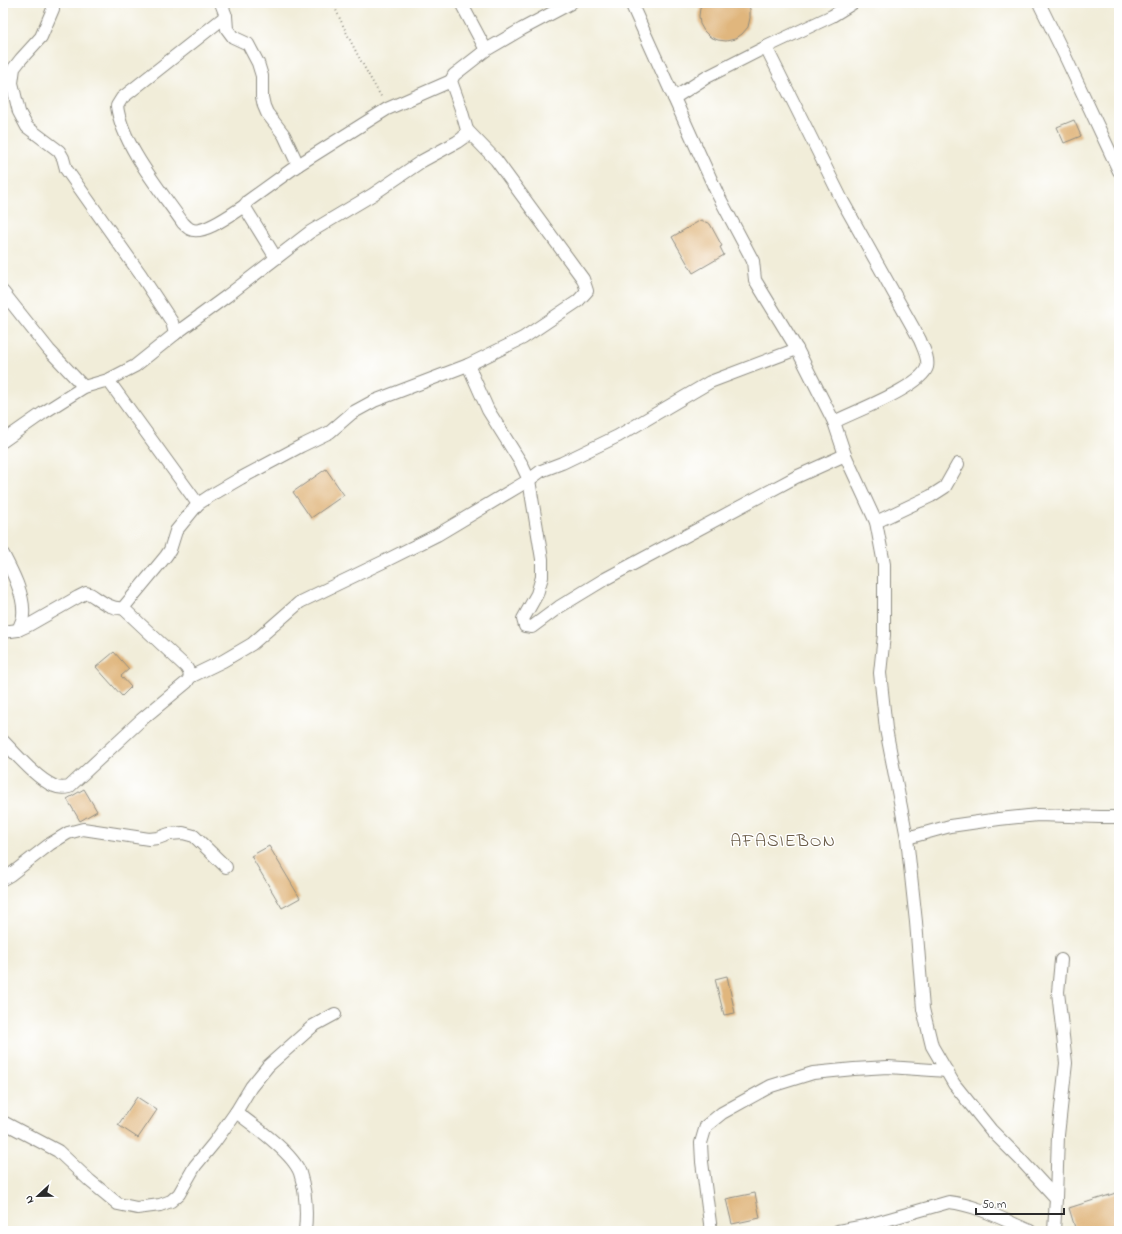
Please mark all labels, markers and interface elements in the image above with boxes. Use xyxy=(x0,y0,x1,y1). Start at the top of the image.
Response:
district label: AFASIEBON xyxy=(730,829,836,855)
north arrow xyxy=(18,1176,58,1216)
scale bar xyxy=(976,1190,1064,1216)
text: N xyxy=(21,1193,38,1206)
text: 50 m xyxy=(982,1196,1006,1214)

